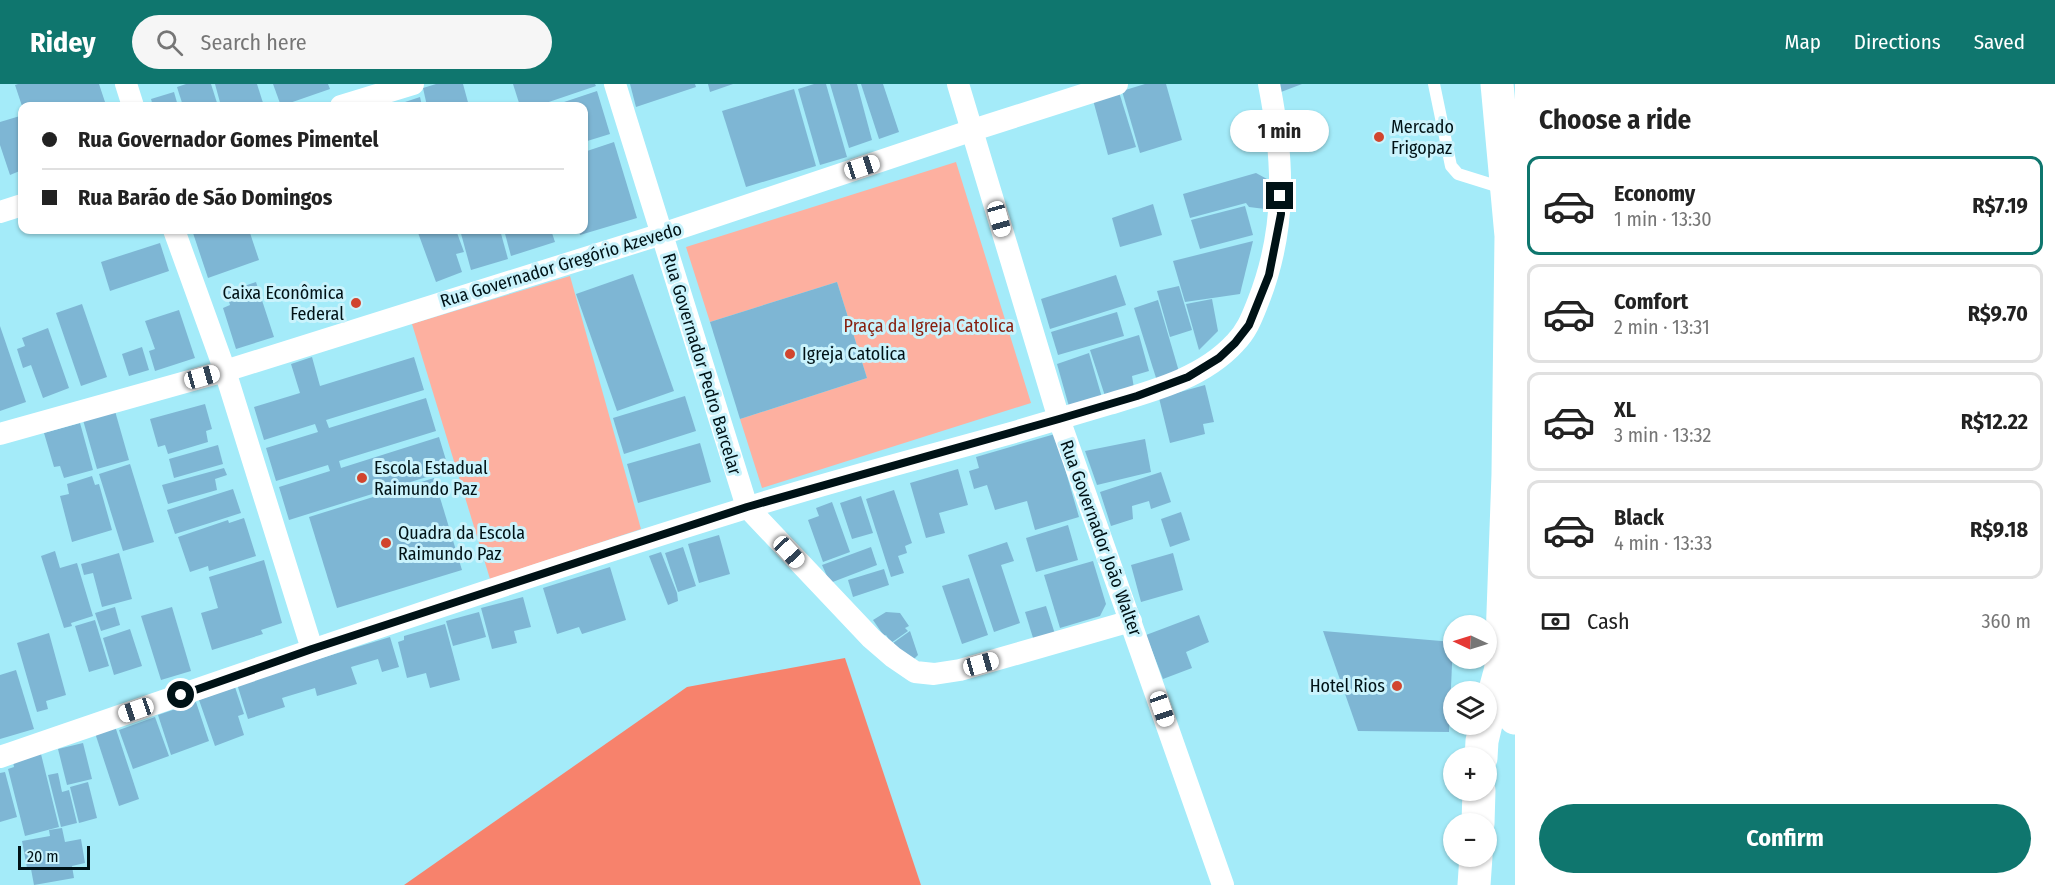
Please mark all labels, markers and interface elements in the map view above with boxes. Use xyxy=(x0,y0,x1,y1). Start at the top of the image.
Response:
search box xyxy=(132,15,552,69)
text: Ridey xyxy=(30,26,96,59)
icon: search xyxy=(153,26,186,59)
text: Search here xyxy=(201,29,307,56)
text: Map xyxy=(1784,29,1821,55)
text: Directions xyxy=(1854,29,1941,55)
text: Saved xyxy=(1974,29,2025,55)
text: Choose a ride xyxy=(1539,104,1691,136)
callout: 1 min xyxy=(1230,109,1330,151)
place label: Mercado Frigopaz xyxy=(1391,116,1454,159)
text: 1 min xyxy=(1258,119,1301,143)
text: Rua Governador Gomes Pimentel xyxy=(78,126,379,153)
marker: Mercado Frigopaz xyxy=(1372,130,1386,144)
car xyxy=(842,153,882,181)
icon: car xyxy=(1542,179,1596,233)
text: Economy xyxy=(1614,180,1695,207)
route end xyxy=(1266,182,1293,209)
text: Rua Barão de São Domingos xyxy=(78,184,332,211)
text: R$7.19 xyxy=(1972,192,2028,219)
car xyxy=(985,199,1013,239)
text: 1 min · 13:30 xyxy=(1614,207,1712,231)
street label: Rua Governador Gregório Azevedo xyxy=(438,218,684,312)
street label: Rua Governador Pedro Barcelar xyxy=(658,251,746,478)
place label: Caixa Econômica Federal xyxy=(222,282,344,325)
icon: car xyxy=(1542,287,1596,341)
text: Comfort xyxy=(1614,288,1688,315)
marker: Caixa Econômica Federal xyxy=(349,296,363,310)
text: R$9.70 xyxy=(1968,300,2028,327)
park label: Praça da Igreja Catolica xyxy=(844,315,1015,337)
text: 2 min · 13:31 xyxy=(1614,315,1710,339)
place label: Igreja Catolica xyxy=(802,343,906,365)
marker: Igreja Catolica xyxy=(783,347,797,361)
car xyxy=(182,363,222,391)
icon: car xyxy=(1542,395,1596,449)
text: XL xyxy=(1614,396,1636,423)
text: R$12.22 xyxy=(1961,408,2028,435)
text: 3 min · 13:32 xyxy=(1614,423,1711,447)
street label: Rua Governador João Walter xyxy=(1055,437,1147,640)
place label: Escola Estadual Raimundo Paz xyxy=(374,457,488,500)
marker: Escola Estadual Raimundo Paz xyxy=(355,471,369,485)
icon: car xyxy=(1542,503,1596,557)
text: Black xyxy=(1614,504,1664,531)
text: R$9.18 xyxy=(1970,516,2028,543)
place label: Quadra da Escola Raimundo Paz xyxy=(398,522,525,565)
text: 4 min · 13:33 xyxy=(1614,531,1712,555)
car xyxy=(770,533,808,571)
marker: Quadra da Escola Raimundo Paz xyxy=(379,536,393,550)
icon: cash xyxy=(1539,605,1572,638)
text: Cash xyxy=(1587,608,1630,635)
text: 360 m xyxy=(1982,609,2031,633)
north arrow xyxy=(1443,615,1497,669)
map controls xyxy=(1443,615,1497,867)
car xyxy=(961,650,1001,678)
place label: Hotel Rios xyxy=(1310,675,1385,697)
marker: Hotel Rios xyxy=(1390,679,1404,693)
route start xyxy=(167,681,194,708)
button: layers xyxy=(1443,681,1497,735)
car xyxy=(1148,689,1176,729)
car xyxy=(116,696,156,724)
button: + xyxy=(1443,747,1497,801)
button: Confirm xyxy=(1539,804,2031,873)
button: − xyxy=(1443,813,1497,867)
scale bar xyxy=(18,843,90,870)
text: 20 m xyxy=(27,847,58,866)

